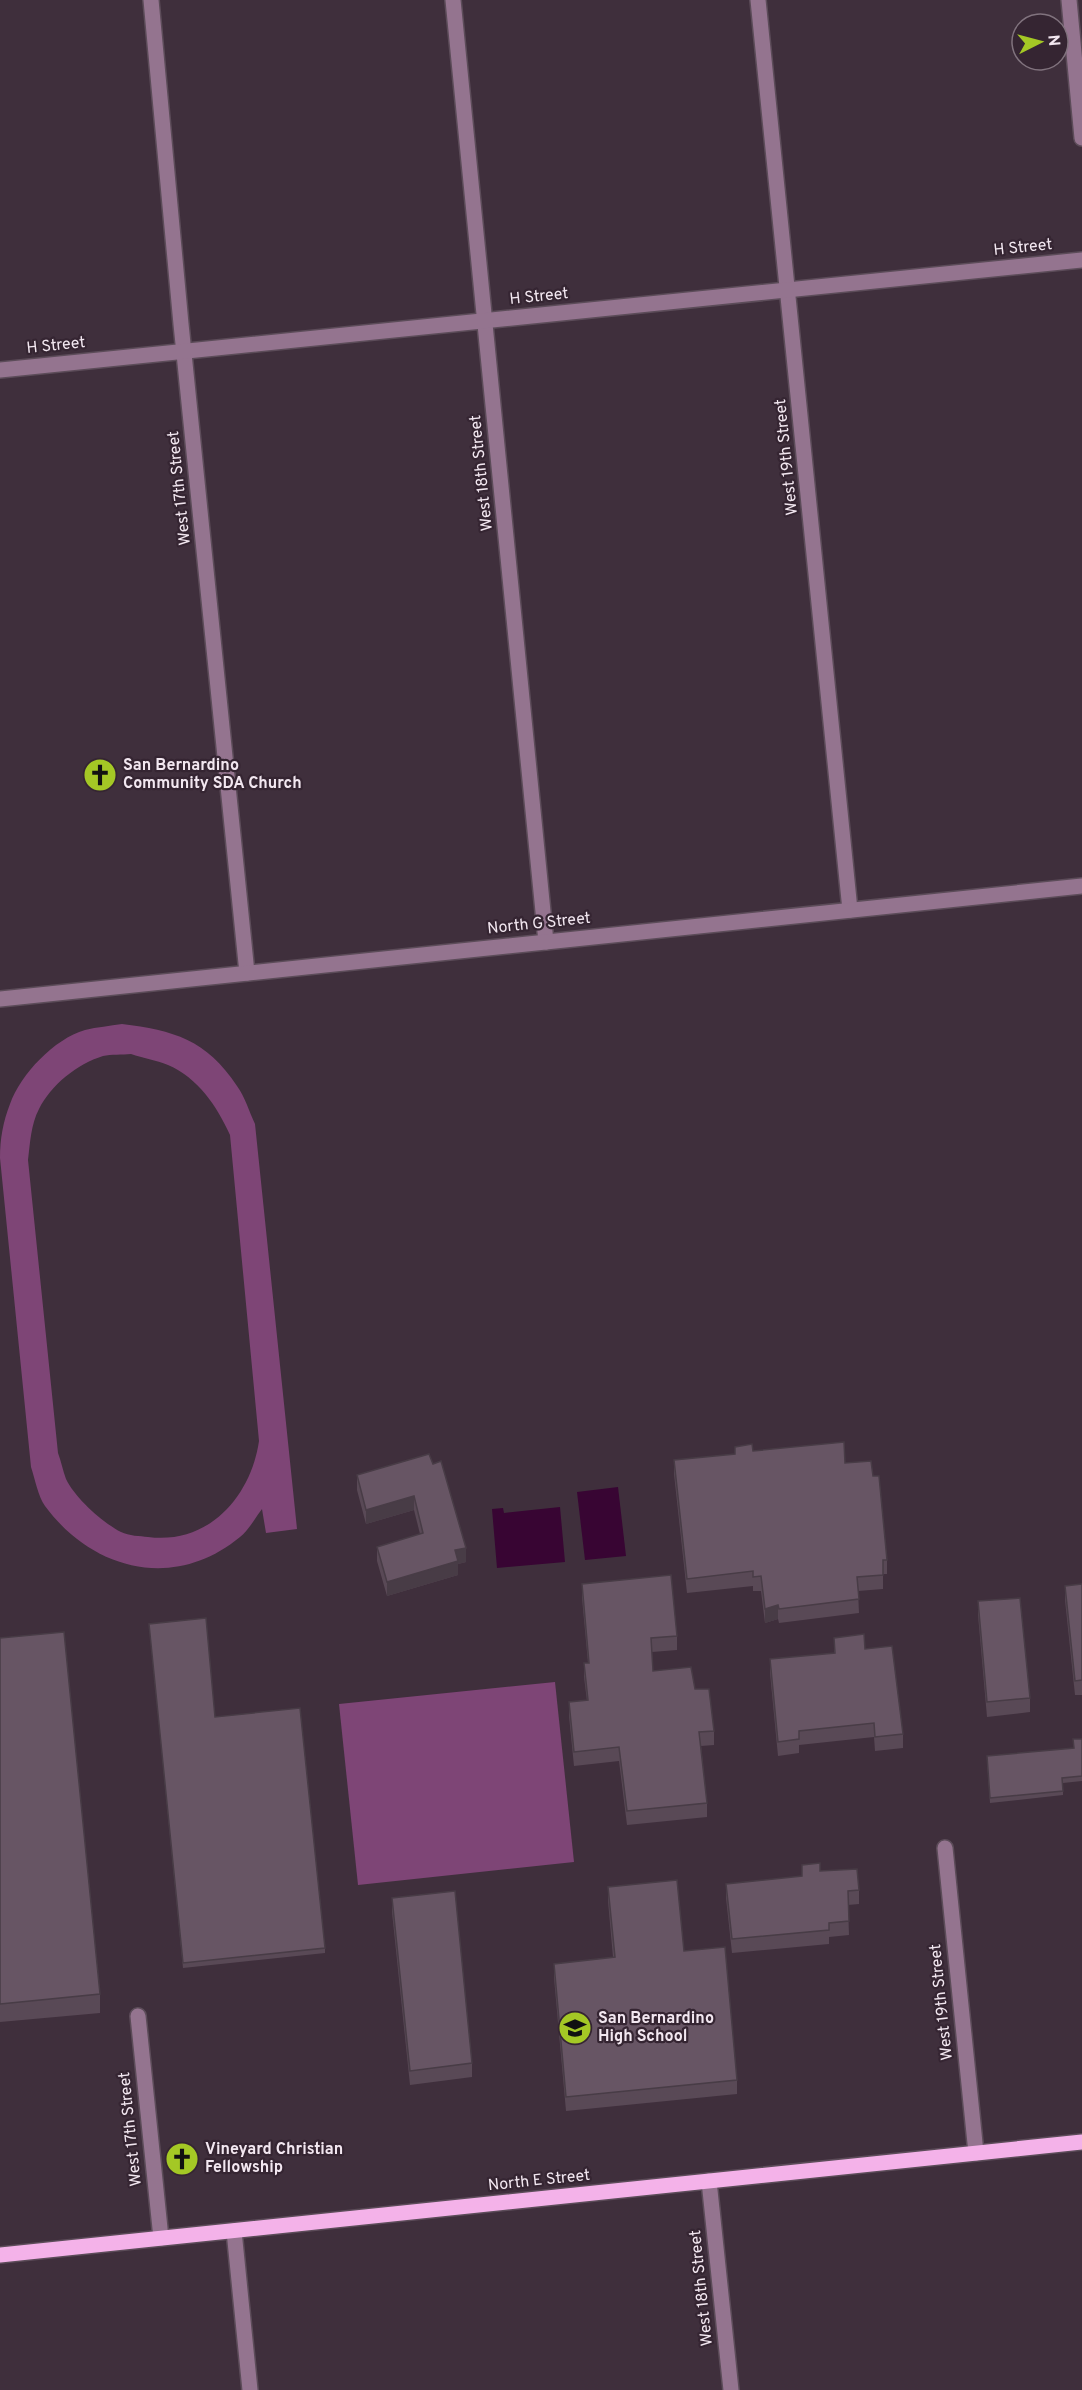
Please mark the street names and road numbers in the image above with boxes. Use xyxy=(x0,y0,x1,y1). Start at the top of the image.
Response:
street label: H Street xyxy=(993,235,1053,261)
street label: H Street xyxy=(509,284,569,310)
street label: H Street xyxy=(26,333,86,359)
street label: West 19th Street xyxy=(771,398,803,516)
street label: West 18th Street xyxy=(466,414,498,532)
street label: West 17th Street xyxy=(164,430,196,546)
street label: North G Street xyxy=(486,909,592,939)
street label: West 19th Street xyxy=(926,1943,958,2061)
street label: West 17th Street xyxy=(115,2071,147,2187)
street label: North E Street xyxy=(487,2166,591,2196)
street label: West 18th Street xyxy=(686,2229,718,2347)

